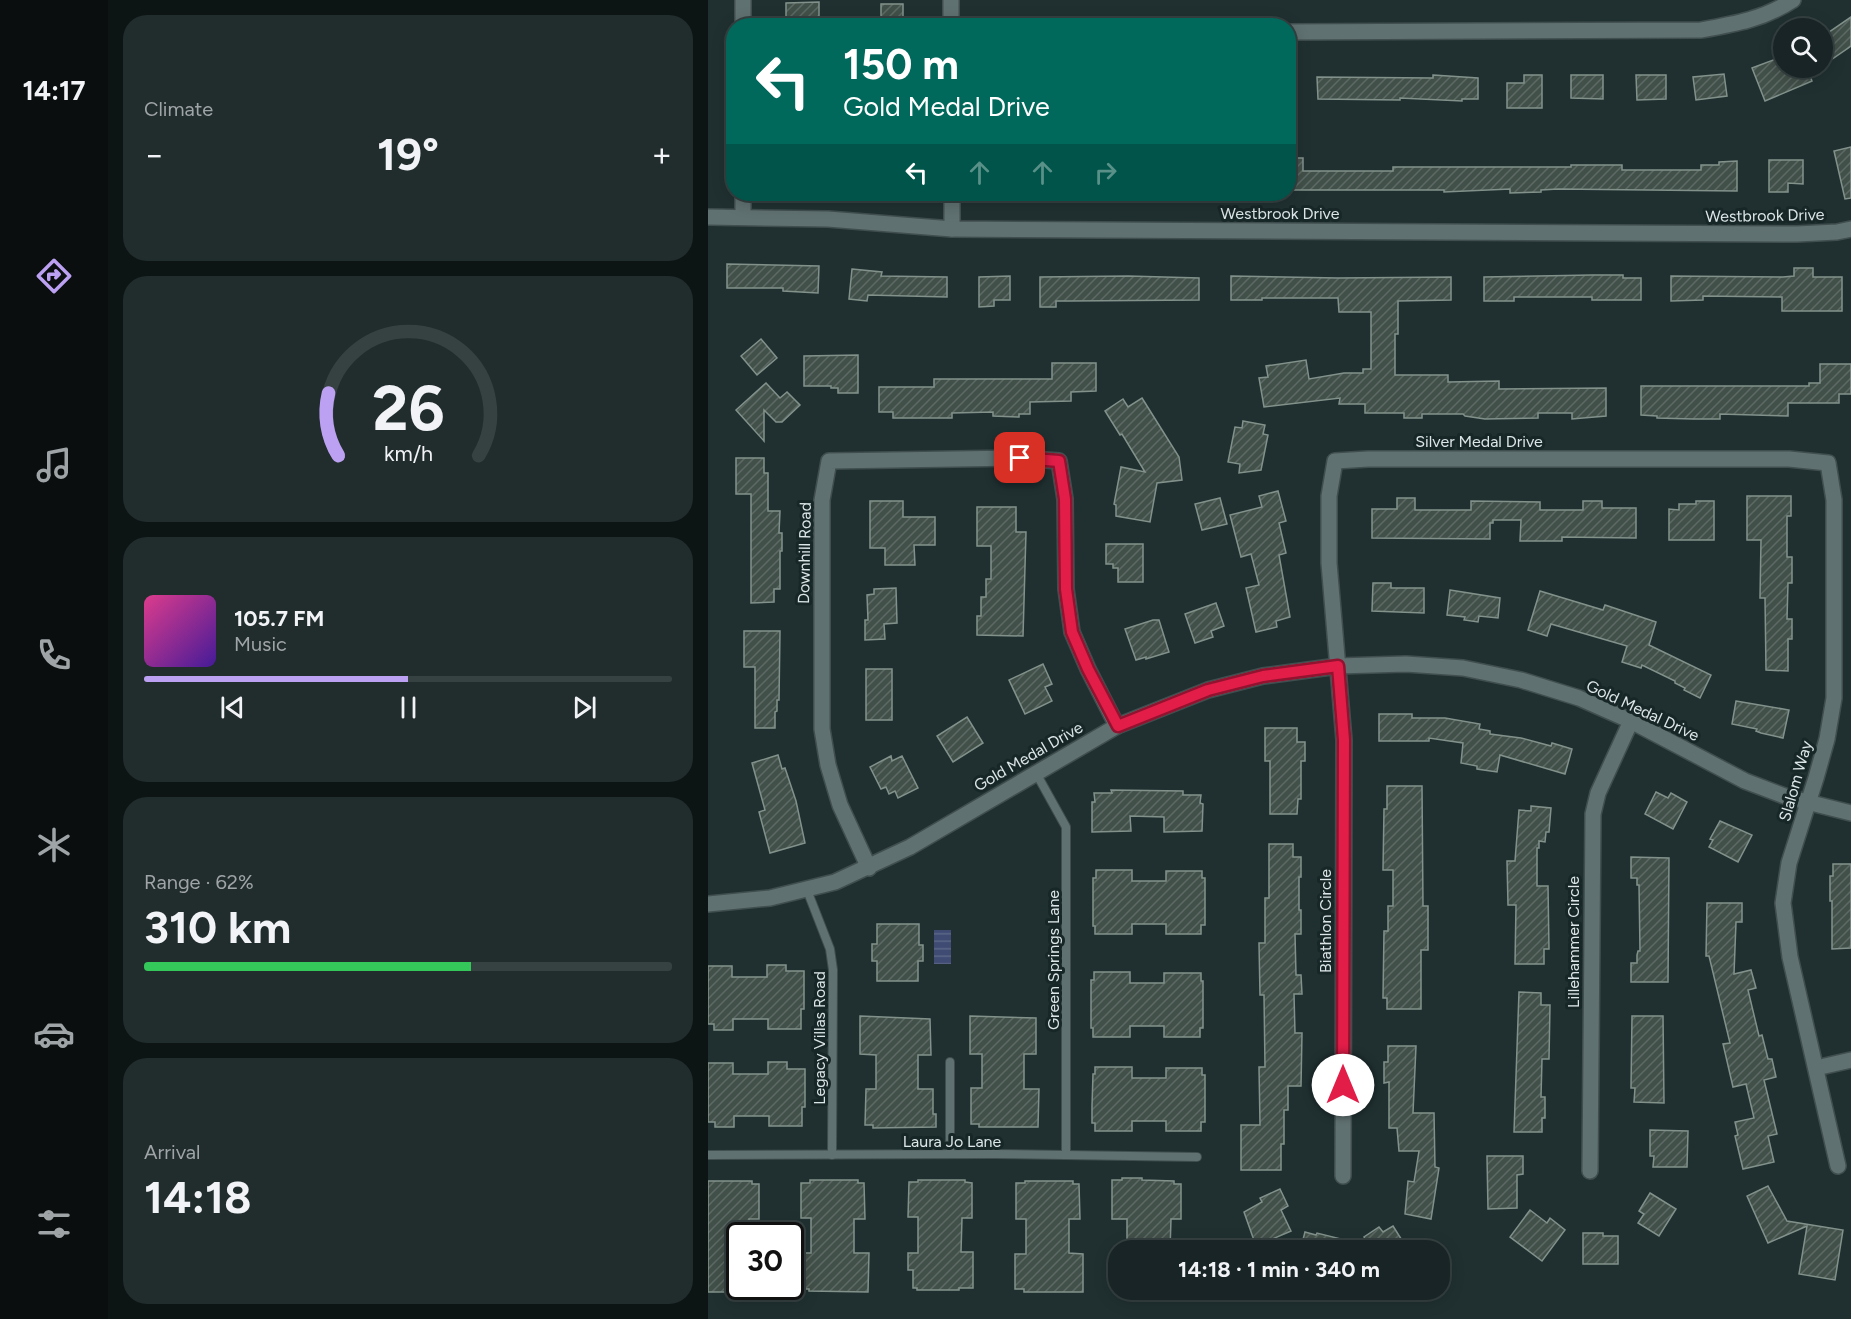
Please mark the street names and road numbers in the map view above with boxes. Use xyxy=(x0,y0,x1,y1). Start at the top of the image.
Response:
street label: Westbrook Drive xyxy=(1220,204,1340,223)
street label: Westbrook Drive xyxy=(1705,205,1825,226)
street label: Silver Medal Drive xyxy=(1415,432,1543,451)
street label: Downhill Road xyxy=(794,502,815,604)
street label: Gold Medal Drive xyxy=(1583,676,1703,745)
street label: Gold Medal Drive xyxy=(970,717,1086,795)
street label: Slalom Way xyxy=(1775,738,1816,824)
street label: Biathlon Circle xyxy=(1316,869,1335,973)
street label: Lillehammer Circle xyxy=(1564,876,1583,1008)
street label: Green Springs Lane xyxy=(1044,890,1063,1030)
street label: Legacy Villas Road xyxy=(810,971,829,1105)
street label: Laura Jo Lane xyxy=(903,1132,1002,1151)

